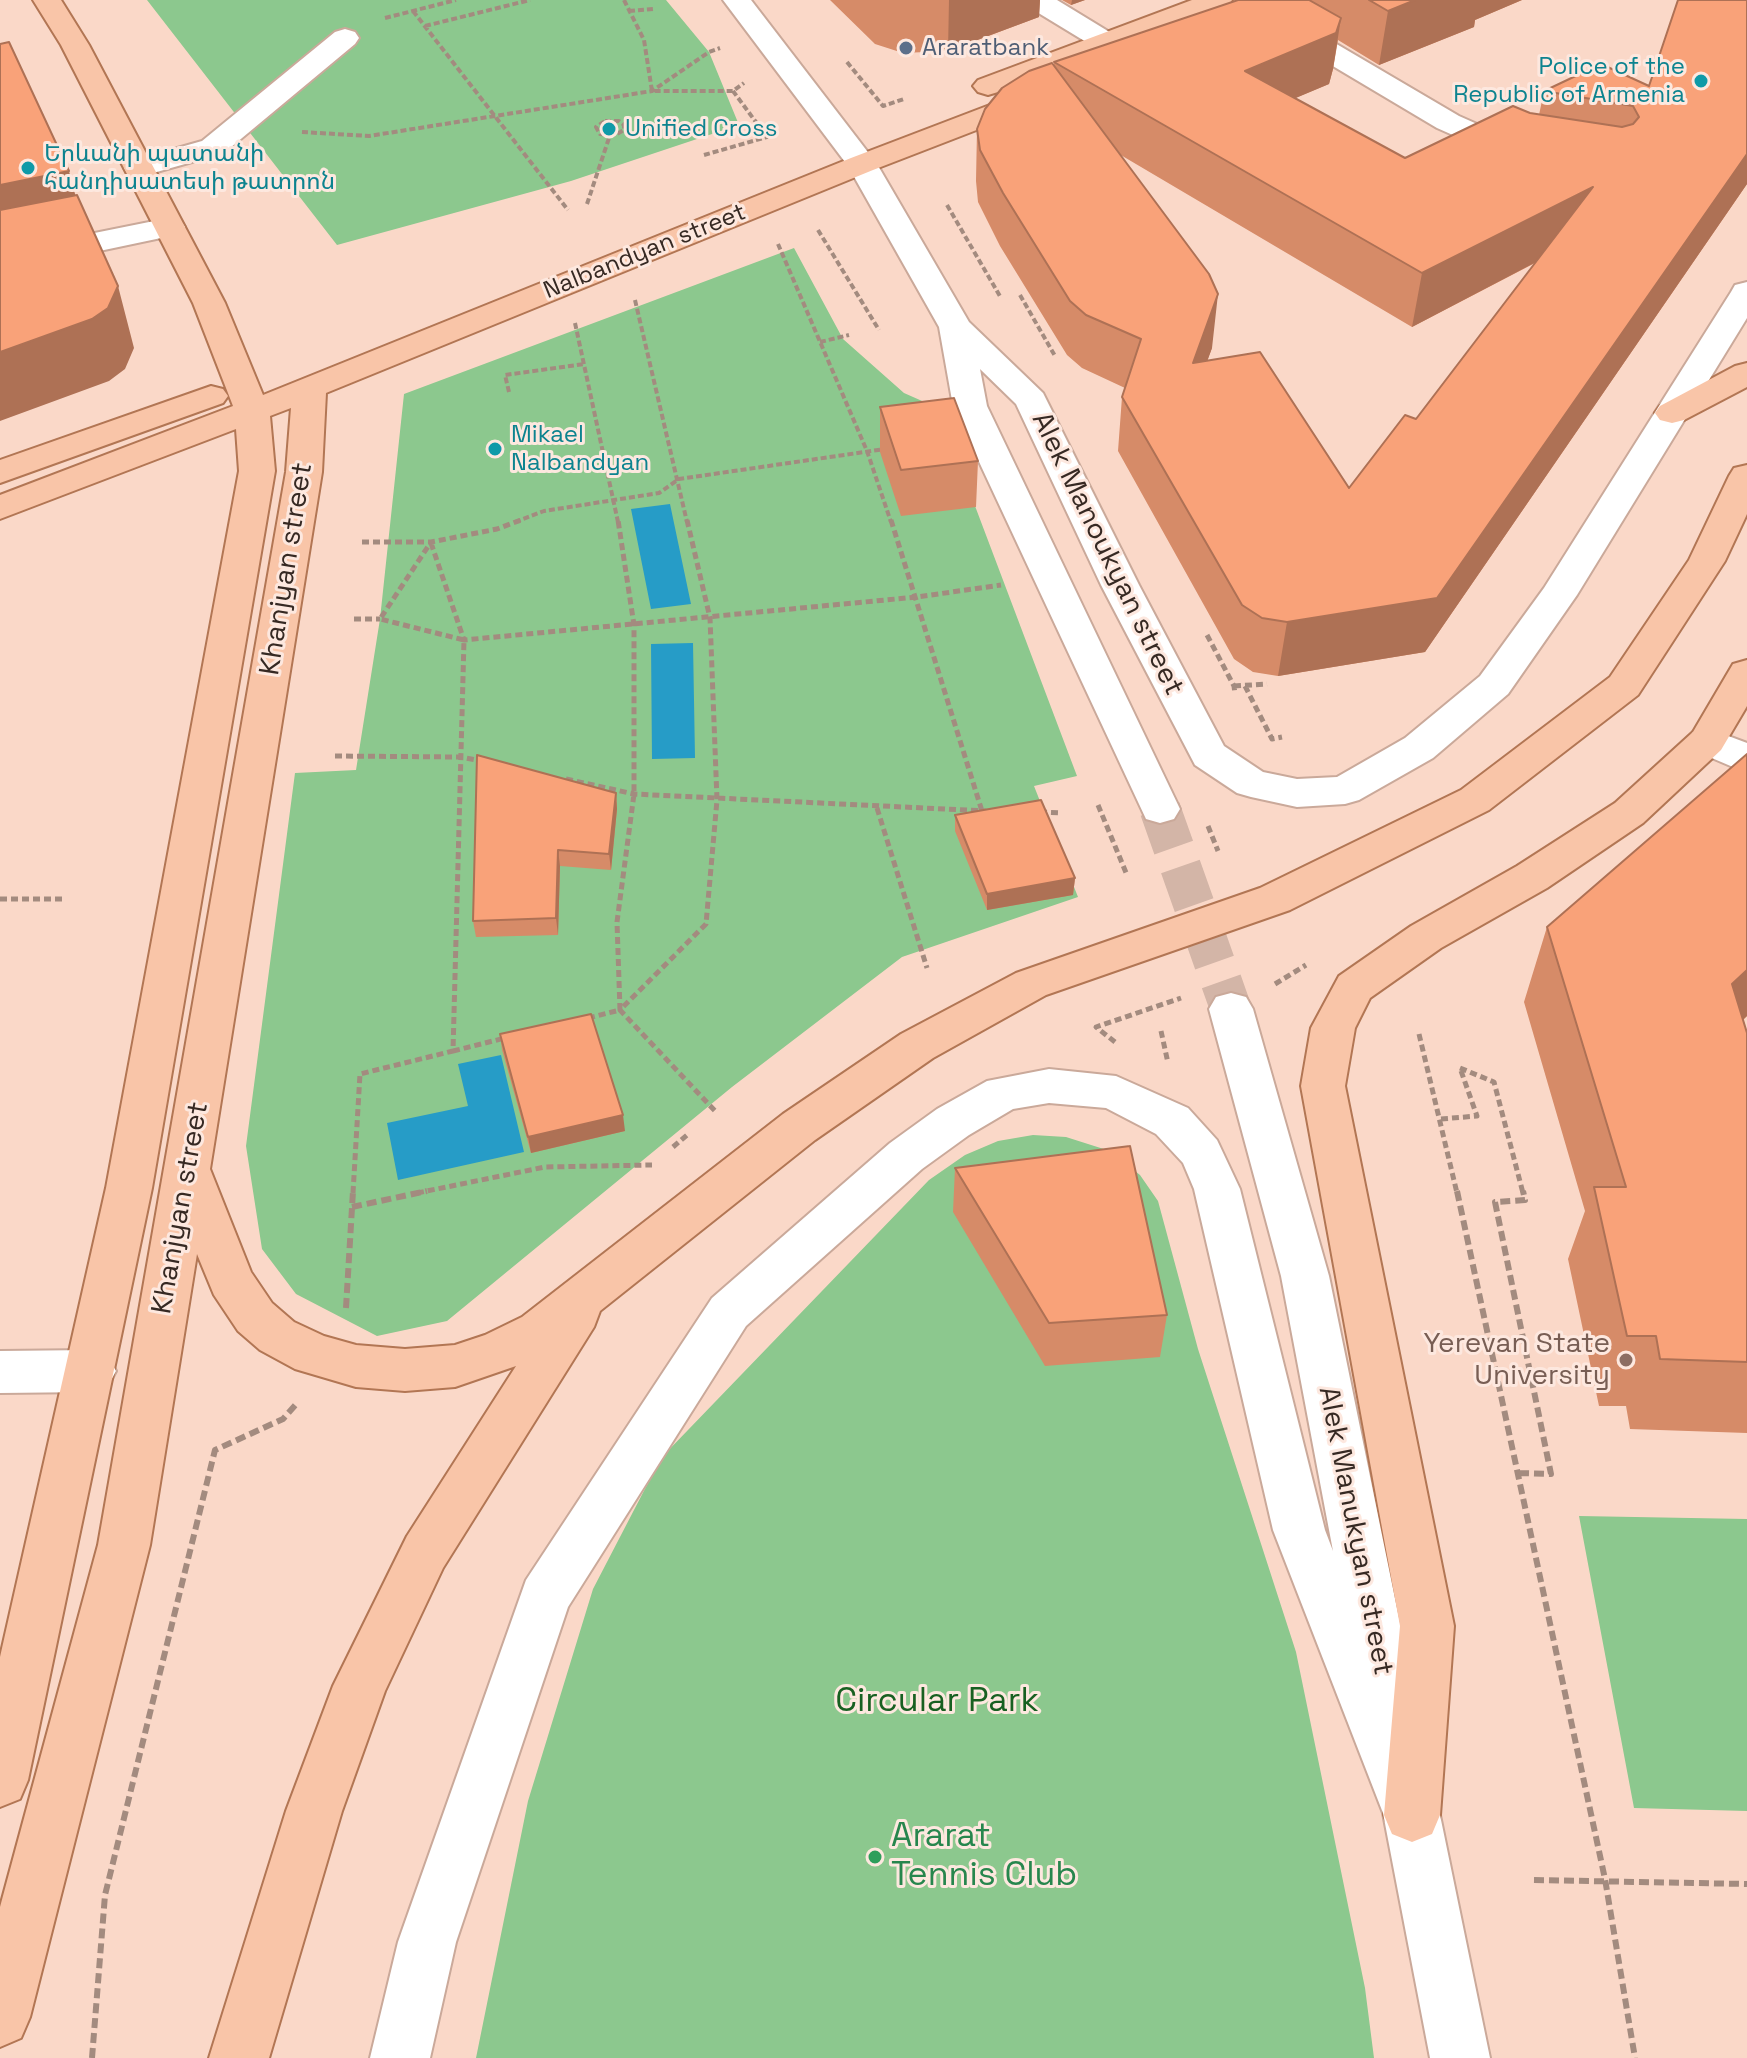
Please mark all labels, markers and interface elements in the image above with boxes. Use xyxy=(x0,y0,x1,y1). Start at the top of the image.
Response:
place label: Araratbank xyxy=(922,34,1049,62)
marker: Araratbank xyxy=(897,39,915,57)
place label: Police of the Republic of Armenia xyxy=(1453,53,1685,109)
marker: Police of the Republic of Armenia xyxy=(1692,72,1710,90)
place label: Unified Cross xyxy=(625,115,777,143)
marker: Unified Cross xyxy=(600,120,618,138)
place label: Երևանի պատանի հանդիսատեսի թատրոն xyxy=(44,140,335,196)
marker: Երևանի պատանի հանդիսատեսի թատրոն xyxy=(19,159,37,177)
street label: Nalbandyan street xyxy=(540,198,750,306)
street label: Alek Manoukyan street xyxy=(1024,407,1190,701)
place label: Mikael Nalbandyan xyxy=(511,421,649,477)
marker: Mikael Nalbandyan xyxy=(486,440,504,458)
street label: Khanjyan street xyxy=(254,460,320,678)
street label: Khanjyan street xyxy=(146,1099,216,1317)
place label: Yerevan State University xyxy=(1423,1327,1610,1393)
marker: Yerevan State University xyxy=(1617,1351,1635,1369)
street label: Alek Manukyan street xyxy=(1311,1384,1399,1678)
park label: Circular Park xyxy=(835,1682,1039,1722)
place label: Ararat Tennis Club xyxy=(891,1817,1077,1896)
marker: Ararat Tennis Club xyxy=(866,1848,884,1866)

